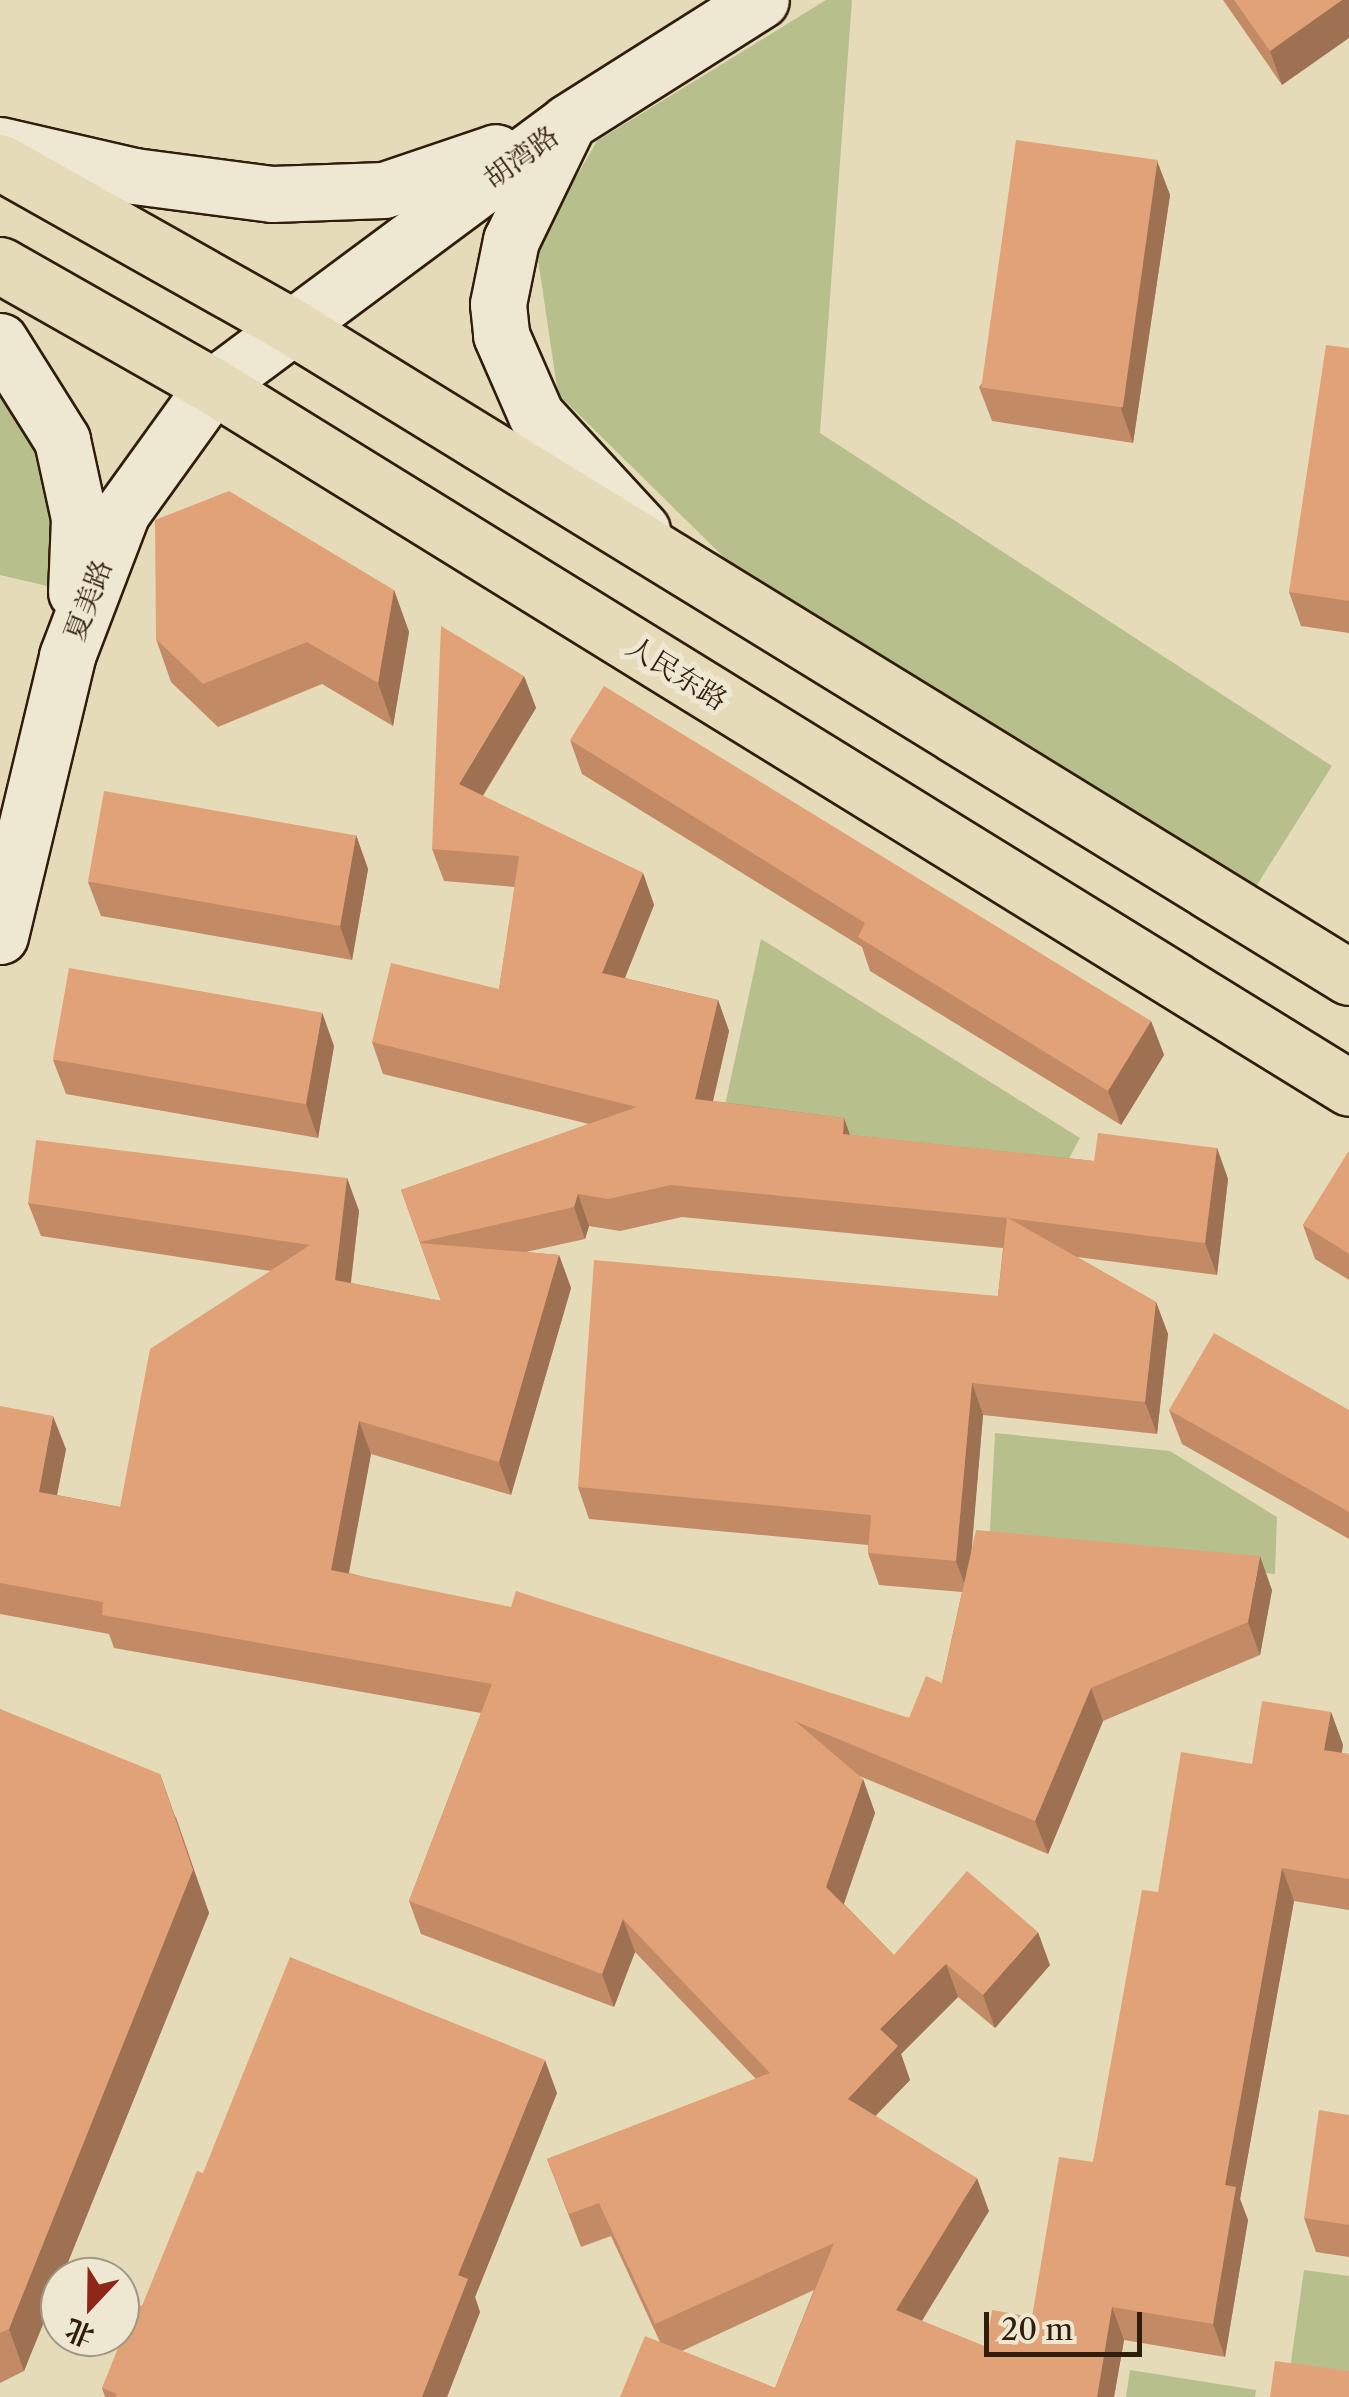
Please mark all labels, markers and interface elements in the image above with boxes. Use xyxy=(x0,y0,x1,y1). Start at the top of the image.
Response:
street label: 胡湾路 xyxy=(477,119,565,195)
street label: 夏美路 xyxy=(57,555,119,645)
street label: 人民东路 xyxy=(621,629,733,717)
north arrow xyxy=(40,2257,140,2357)
scale bar xyxy=(989,2292,1146,2354)
text: 20 m xyxy=(1001,2311,1073,2348)
text: 北 xyxy=(60,2312,99,2354)

